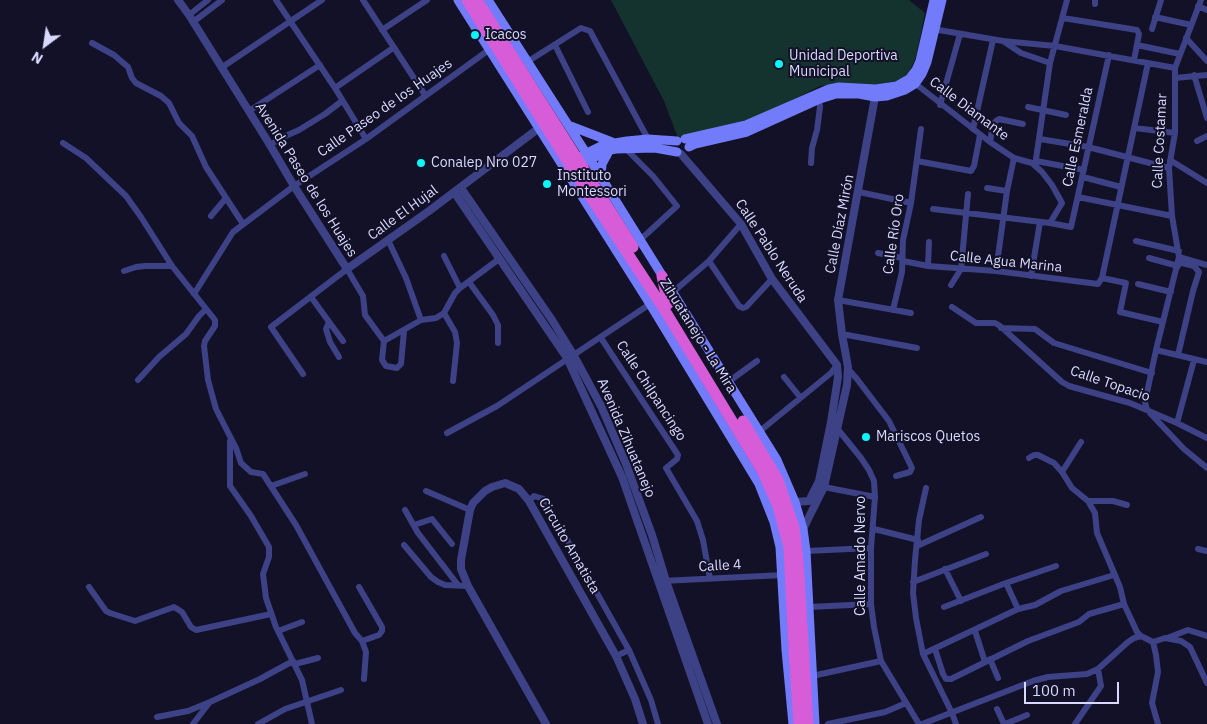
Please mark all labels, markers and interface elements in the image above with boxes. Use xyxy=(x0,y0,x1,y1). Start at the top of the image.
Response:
north arrow xyxy=(20,20,70,70)
place label: Icacos xyxy=(485,27,527,43)
marker: Icacos xyxy=(469,29,481,41)
text: N xyxy=(28,48,46,68)
place label: Unidad Deportiva Municipal xyxy=(789,48,898,80)
street label: Calle Paseo de los Huajes xyxy=(314,55,456,161)
marker: Unidad Deportiva Municipal xyxy=(773,58,785,70)
street label: Calle Diamante xyxy=(926,74,1012,144)
street label: Calle Esmeralda xyxy=(1059,86,1097,188)
street label: Calle Costamar xyxy=(1149,93,1171,189)
street label: Avenida Paseo de los Huajes xyxy=(251,100,361,260)
place label: Conalep Nro 027 xyxy=(431,155,537,171)
marker: Conalep Nro 027 xyxy=(415,157,427,169)
place label: Instituto Montessori xyxy=(557,168,627,200)
street label: Calle Díaz Mirón xyxy=(822,173,858,275)
marker: Instituto Montessori xyxy=(541,178,553,190)
street label: Calle El Hujal xyxy=(365,182,441,244)
street label: Calle Río Oro xyxy=(880,193,908,275)
street label: Calle Pablo Neruda xyxy=(731,196,811,306)
street label: Calle Agua Marina xyxy=(949,248,1063,276)
street label: Zihuatanejo - La Mira xyxy=(656,276,740,396)
street label: Calle Chilpancingo xyxy=(612,338,690,444)
street label: Calle Topacio xyxy=(1068,362,1152,406)
street label: Avenida Zihuatanejo xyxy=(593,376,659,500)
place label: Mariscos Quetos xyxy=(876,429,980,445)
marker: Mariscos Quetos xyxy=(860,431,872,443)
street label: Circuito Amatista xyxy=(535,495,603,597)
street label: Calle Amado Nervo xyxy=(853,496,869,616)
street label: Calle 4 xyxy=(698,556,742,576)
scale bar xyxy=(1027,672,1122,704)
text: 100 m xyxy=(1032,681,1076,700)

